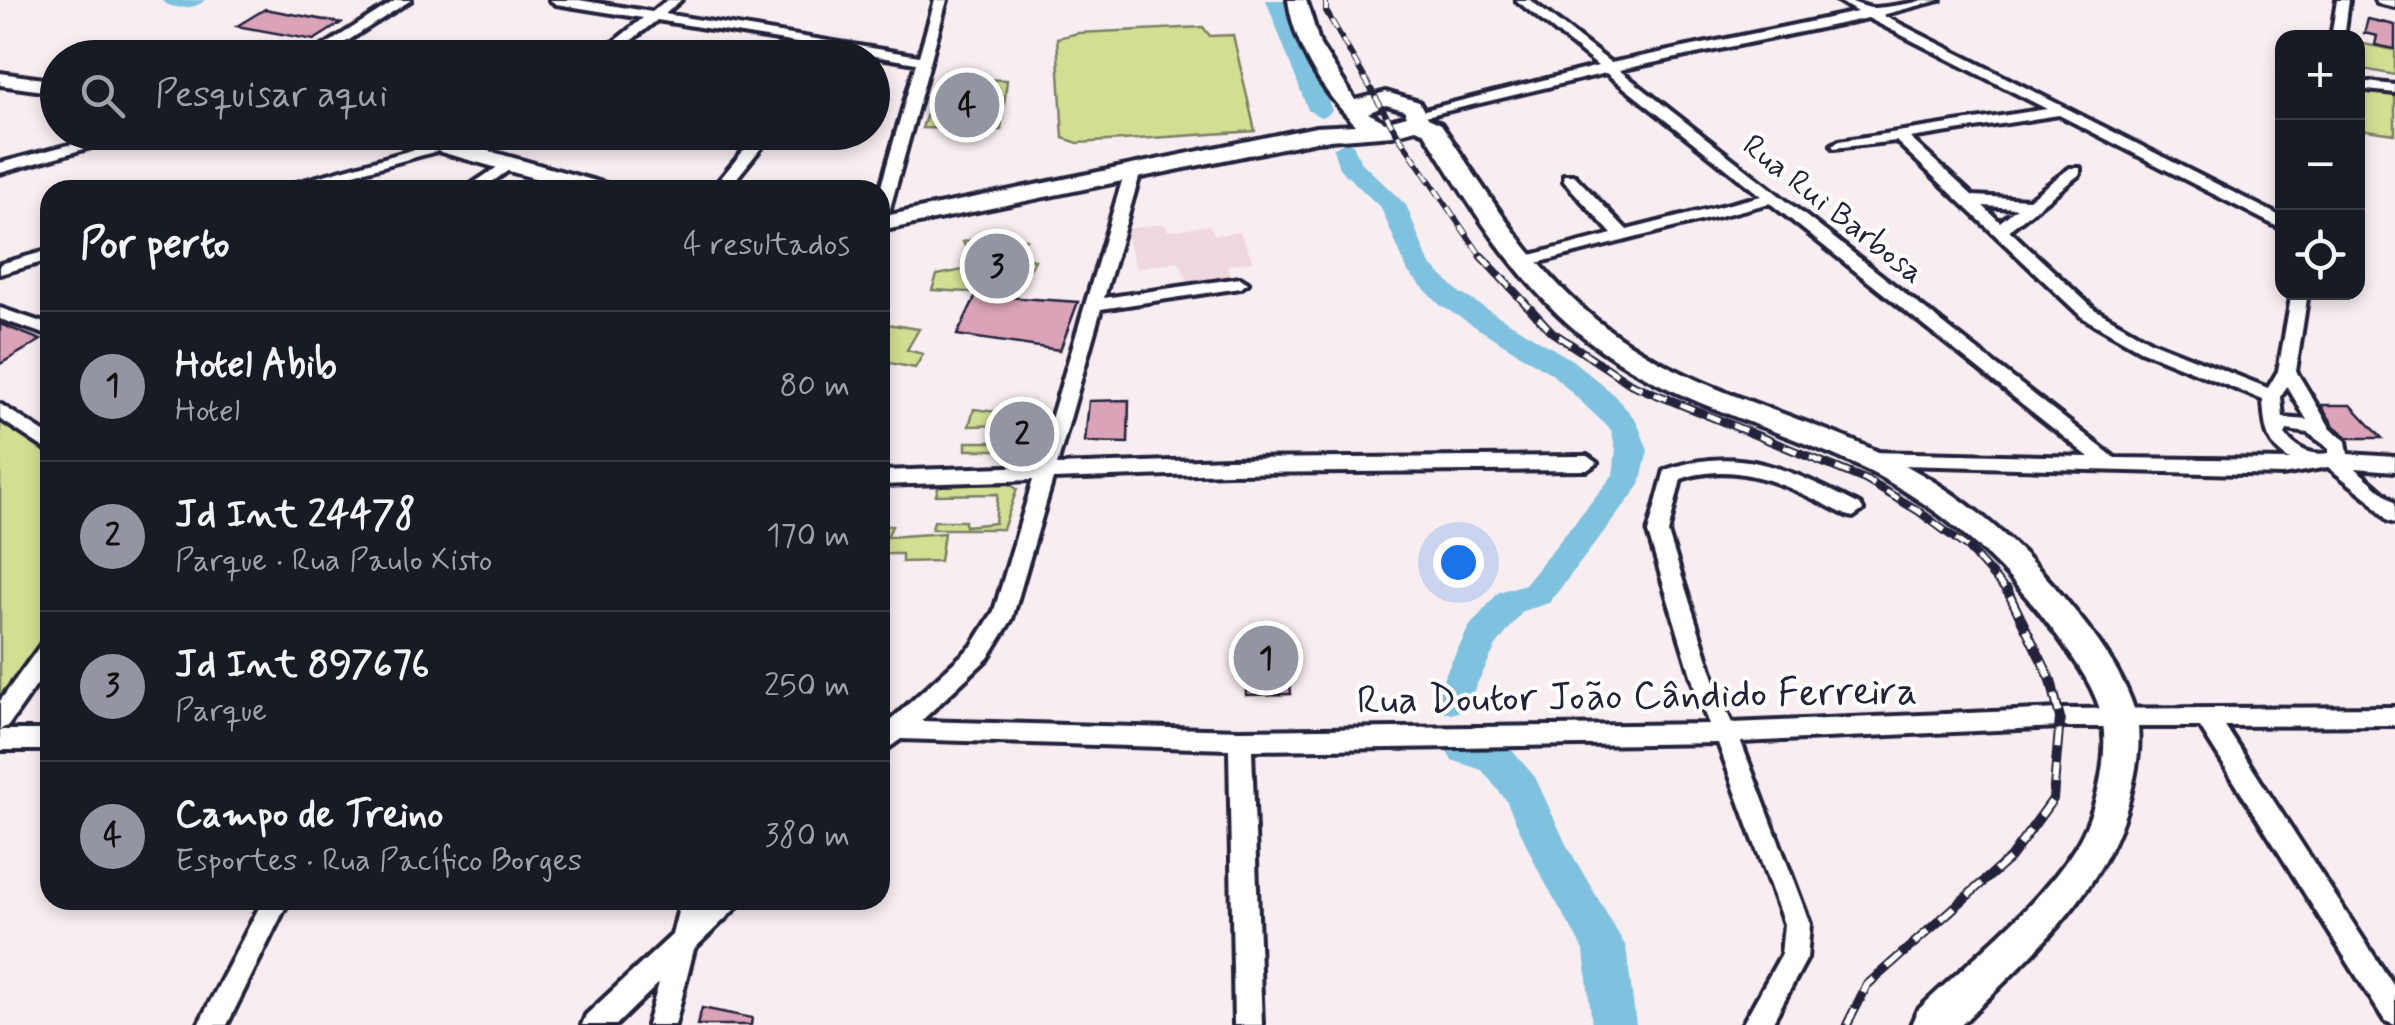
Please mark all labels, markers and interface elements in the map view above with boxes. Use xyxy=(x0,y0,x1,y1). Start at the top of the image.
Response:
map controls xyxy=(2275,30,2365,300)
button: + xyxy=(2275,30,2365,120)
search box xyxy=(40,40,890,150)
icon: search xyxy=(75,68,130,123)
pin: 4 xyxy=(934,68,1000,142)
text: Pesquisar aqui xyxy=(155,71,388,120)
button: − xyxy=(2275,120,2365,210)
street label: Rua Rui Barbosa xyxy=(1733,125,1932,294)
button: locate xyxy=(2275,210,2365,300)
text: Por perto xyxy=(80,218,230,273)
text: 4 resultados xyxy=(683,224,850,266)
pin: 3 xyxy=(964,228,1030,304)
text: Hotel Abib xyxy=(175,341,337,390)
text: 1 xyxy=(105,365,120,407)
text: 80 m xyxy=(780,365,850,407)
text: Hotel xyxy=(175,390,240,432)
pin: 2 xyxy=(990,396,1054,472)
text: Jd Int 24478 xyxy=(175,491,416,540)
text: 2 xyxy=(105,515,120,557)
text: 170 m xyxy=(766,515,850,557)
your location xyxy=(1433,537,1484,588)
text: Parque · Rua Paulo Xisto xyxy=(175,540,493,582)
pin: 1 xyxy=(1234,620,1298,696)
text: Jd Int 897676 xyxy=(175,641,430,690)
text: 3 xyxy=(105,665,120,707)
text: 250 m xyxy=(764,665,850,707)
street label: Rua Doutor João Cândido Ferreira xyxy=(1356,666,1918,728)
text: Parque xyxy=(175,690,267,732)
text: Campo de Treino xyxy=(175,791,444,840)
text: 4 xyxy=(103,815,122,857)
text: 380 m xyxy=(765,815,850,857)
text: Esportes · Rua Pacífico Borges xyxy=(175,840,582,882)

